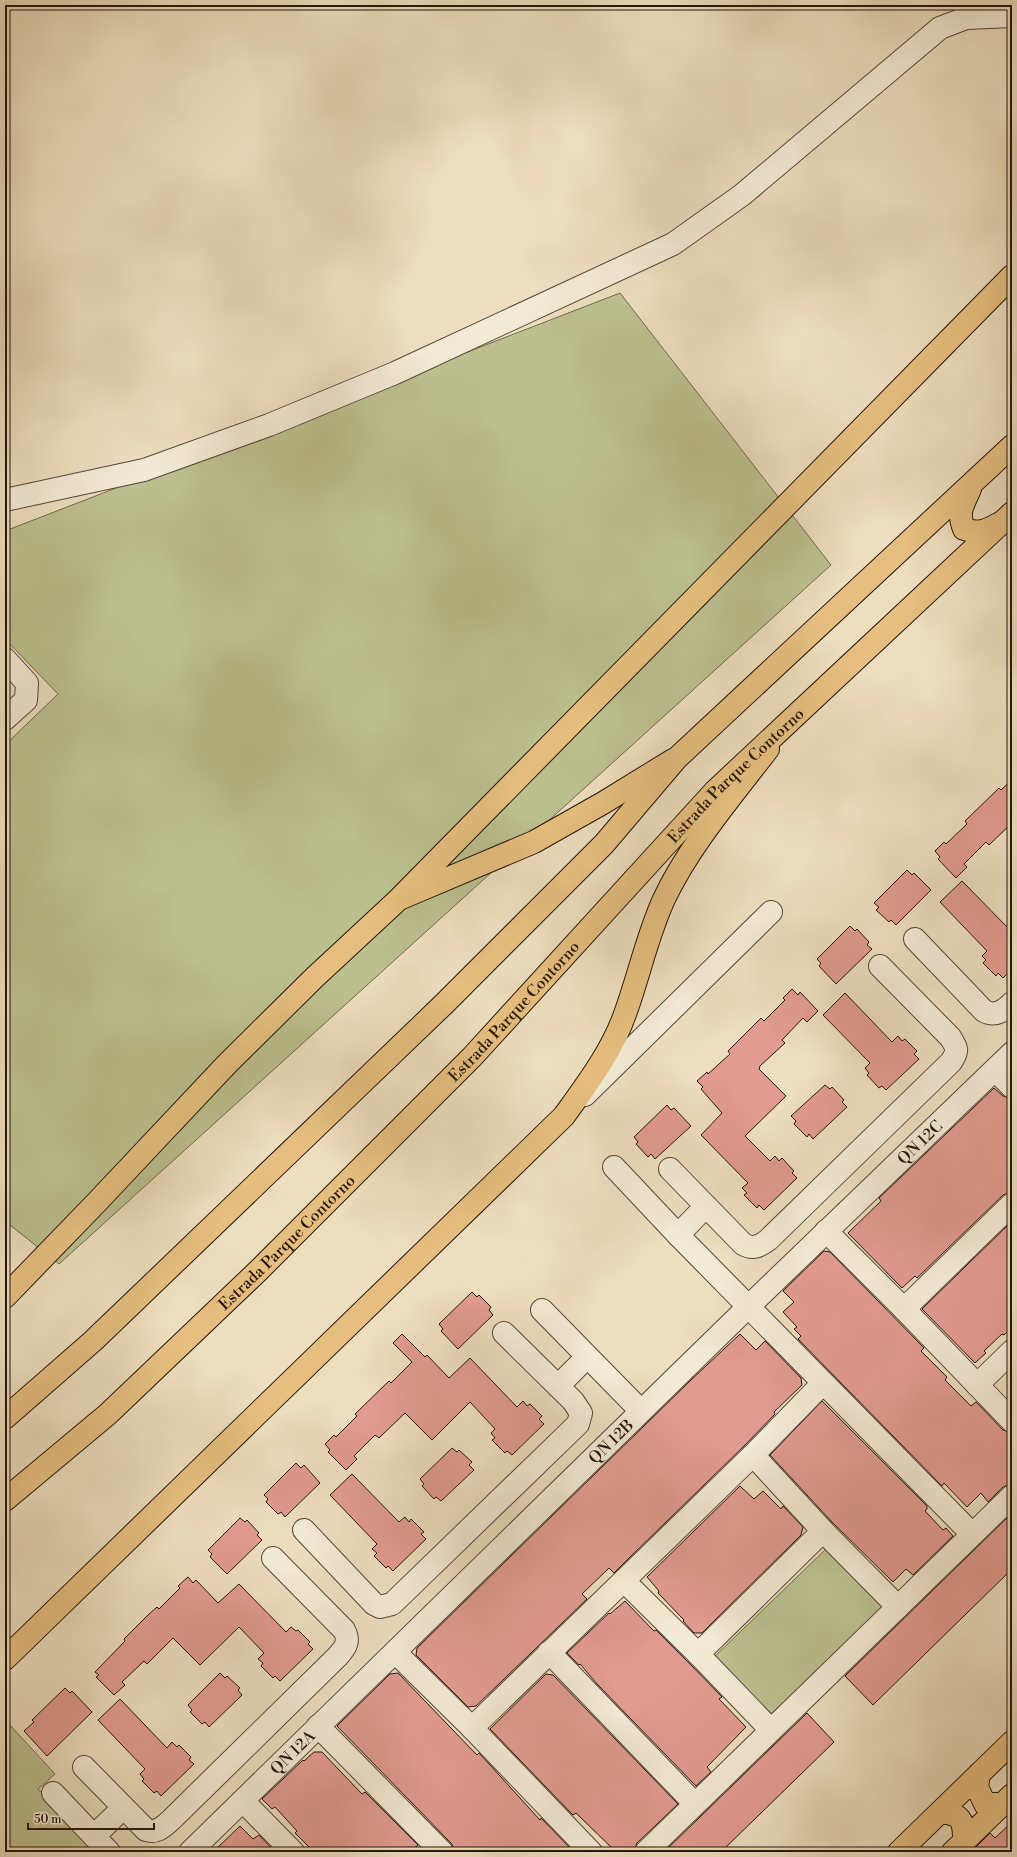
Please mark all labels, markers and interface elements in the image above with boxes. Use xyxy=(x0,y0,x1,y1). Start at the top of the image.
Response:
street label: Estrada Parque Contorno xyxy=(663,704,809,848)
street label: Estrada Parque Contorno xyxy=(444,937,584,1086)
street label: QN 12C xyxy=(893,1116,947,1169)
street label: Estrada Parque Contorno xyxy=(214,1171,360,1315)
street label: QN 12B xyxy=(585,1415,638,1468)
street label: QN 12A xyxy=(266,1726,320,1779)
scale bar xyxy=(28,1805,154,1831)
text: 50 m xyxy=(34,1812,62,1827)

